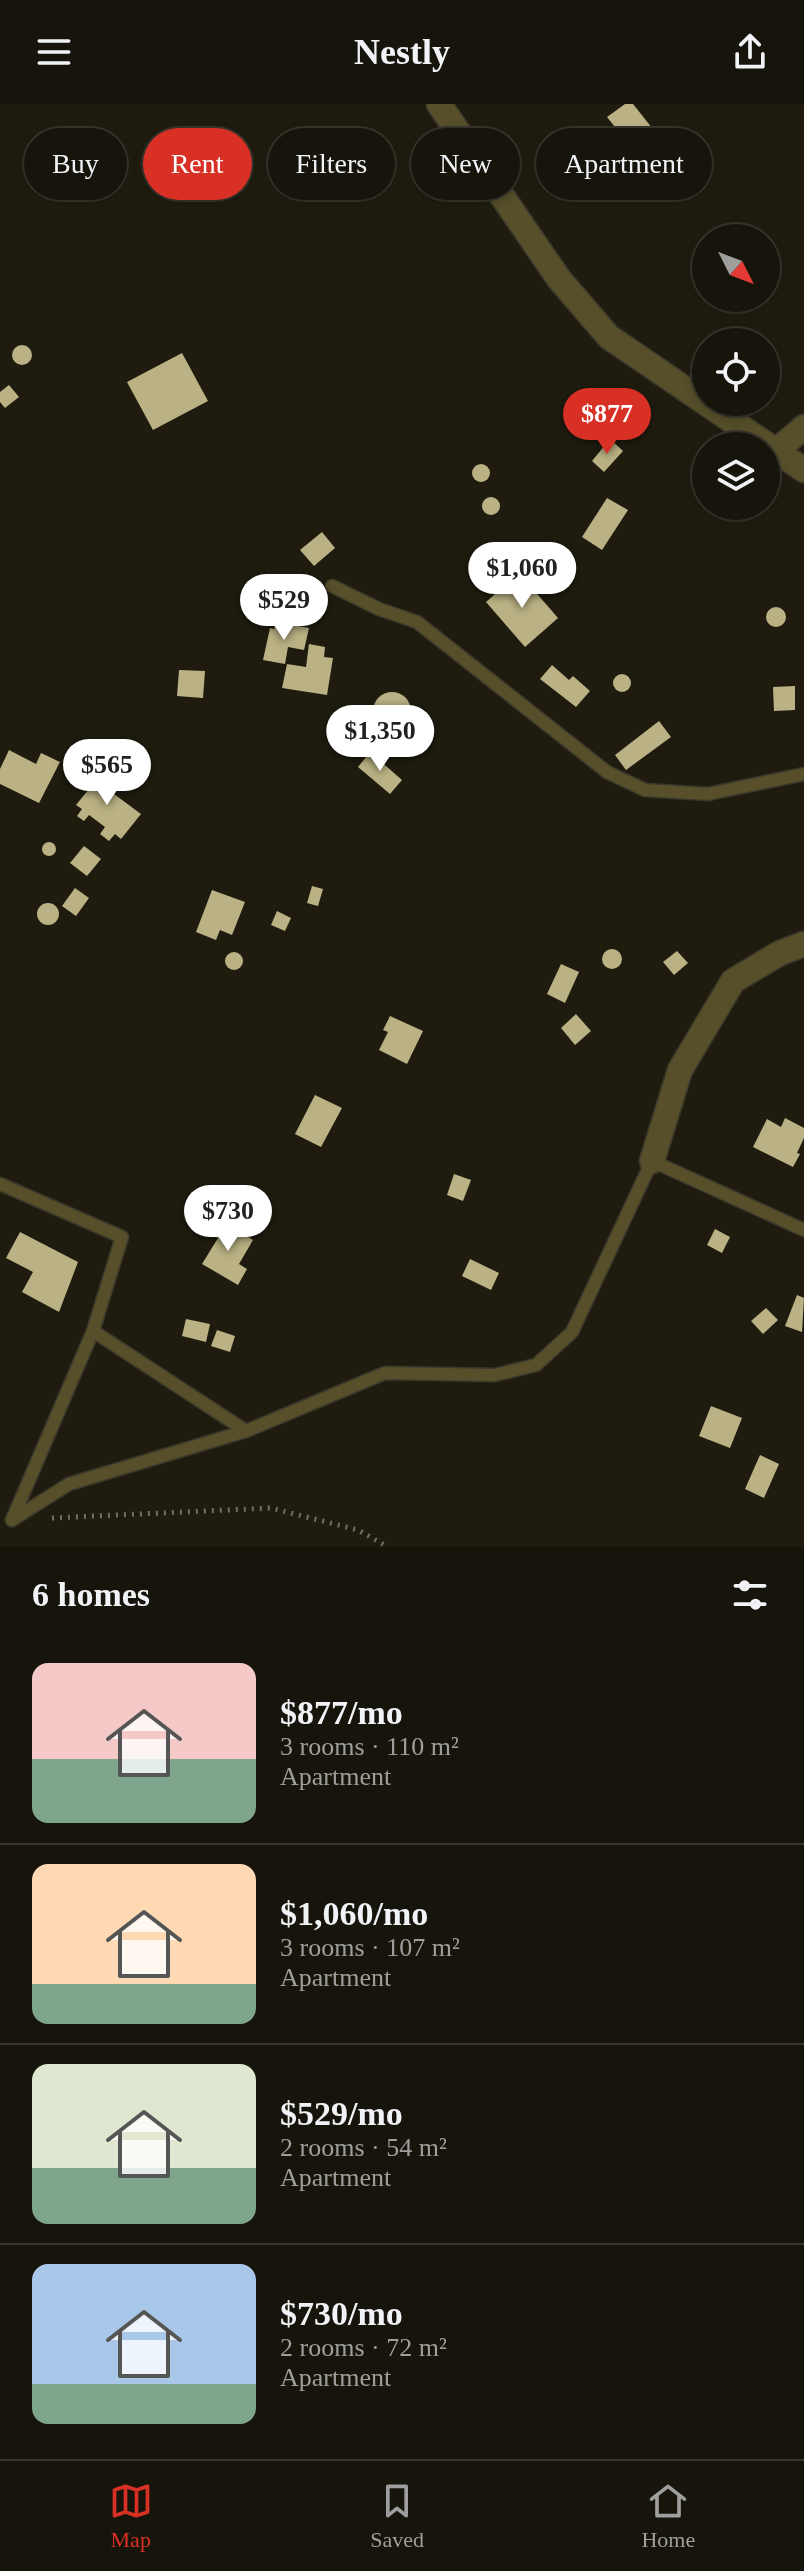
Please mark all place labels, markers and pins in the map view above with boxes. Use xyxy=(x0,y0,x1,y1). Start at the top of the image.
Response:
pin: $877 xyxy=(560,388,654,456)
pin: $1,060 xyxy=(457,542,587,610)
pin: $529 xyxy=(237,574,331,642)
pin: $1,350 xyxy=(315,705,445,773)
pin: $565 xyxy=(60,739,154,807)
pin: $730 xyxy=(181,1185,275,1253)

